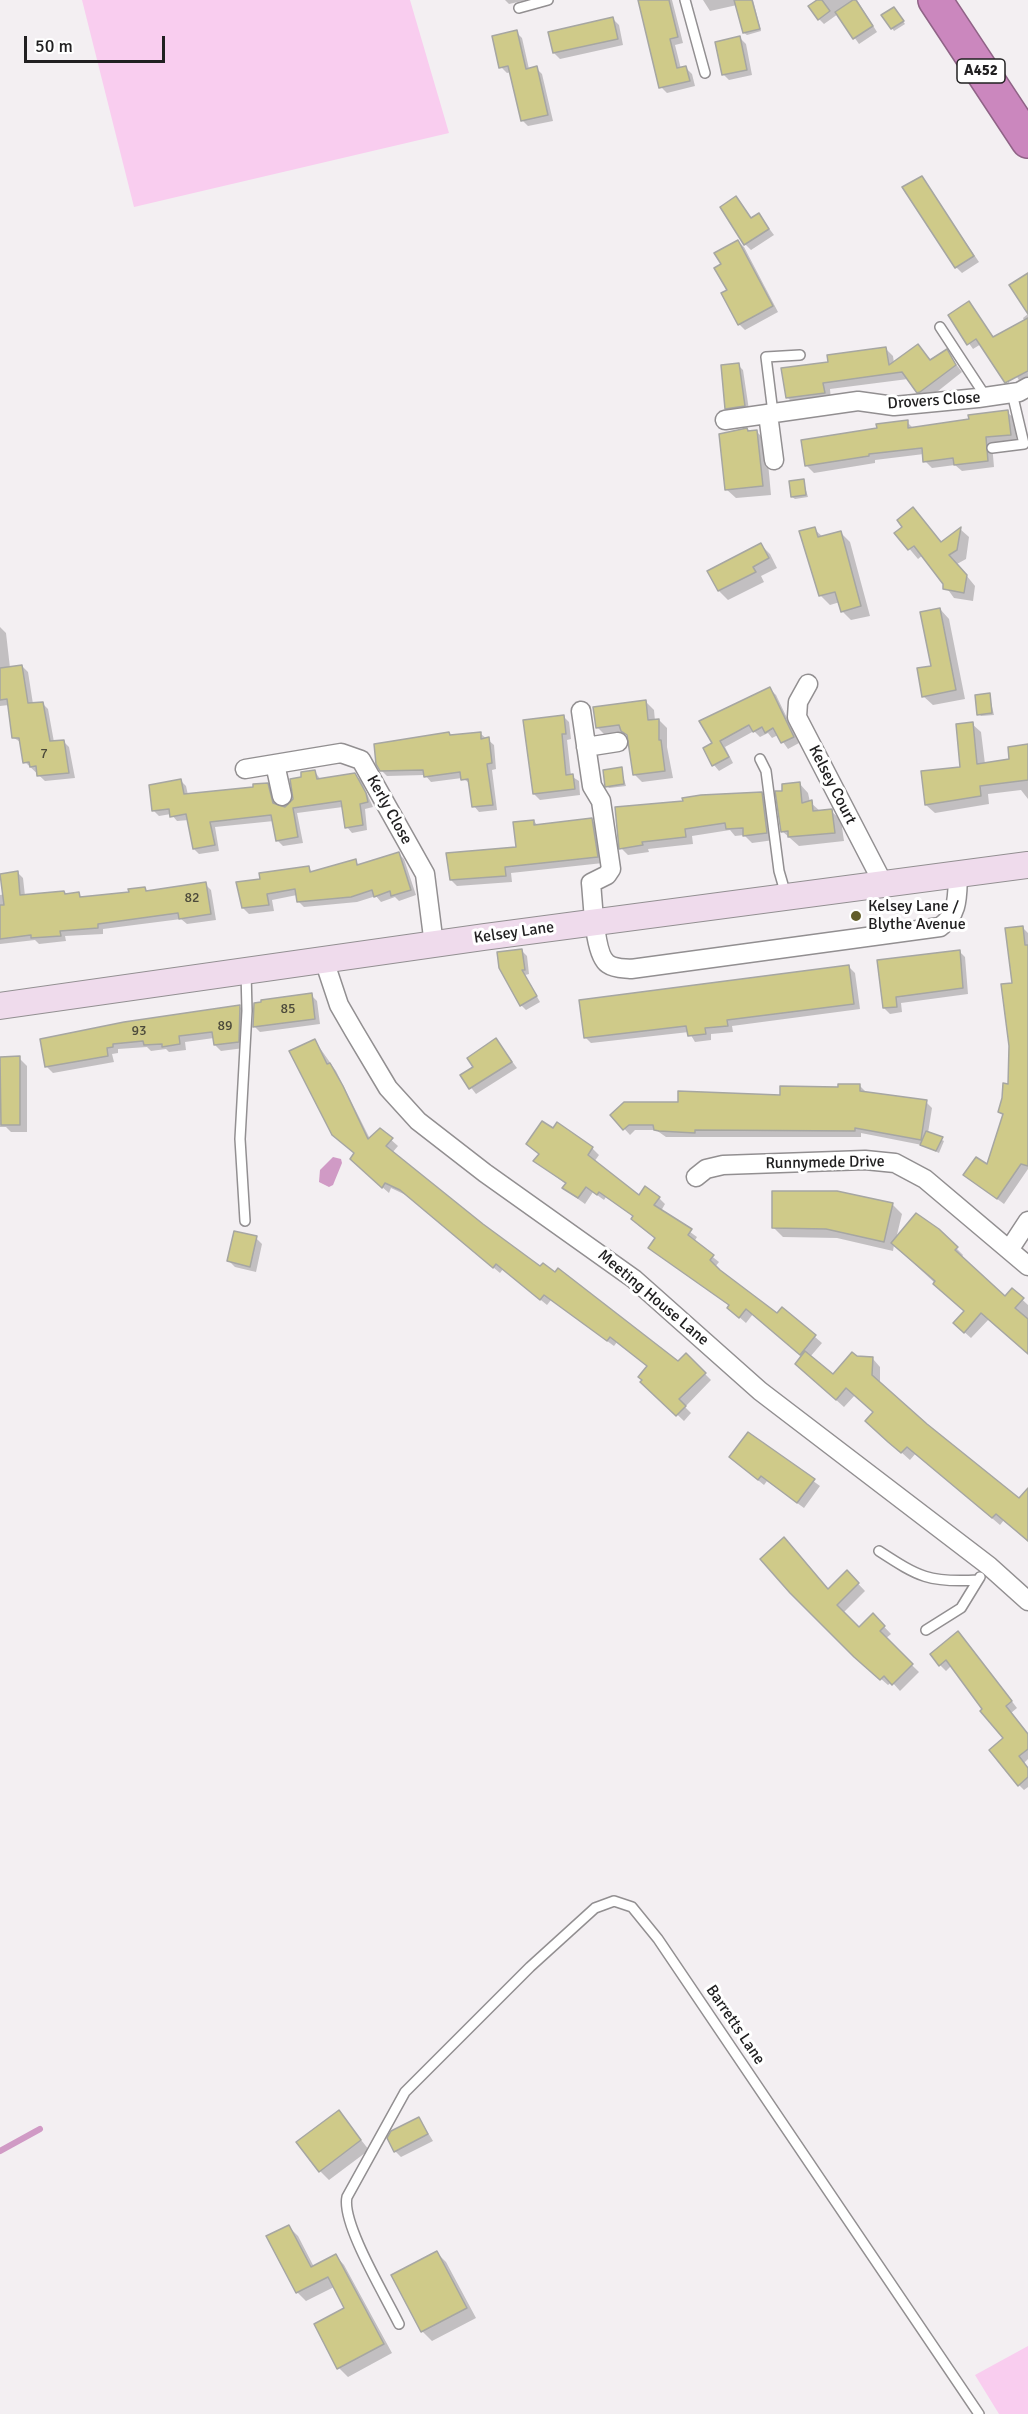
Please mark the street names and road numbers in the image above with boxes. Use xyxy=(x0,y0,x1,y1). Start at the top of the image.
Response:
road number: A452 xyxy=(957,59,1005,83)
street label: Drovers Close xyxy=(887,388,981,414)
street label: Kelsey Court xyxy=(804,742,860,828)
street label: Kerly Close xyxy=(362,772,416,848)
street label: Kelsey Lane xyxy=(473,918,555,948)
street label: Runnymede Drive xyxy=(765,1152,885,1174)
street label: Meeting House Lane xyxy=(594,1246,712,1350)
street label: Barretts Lane xyxy=(701,1981,769,2069)

